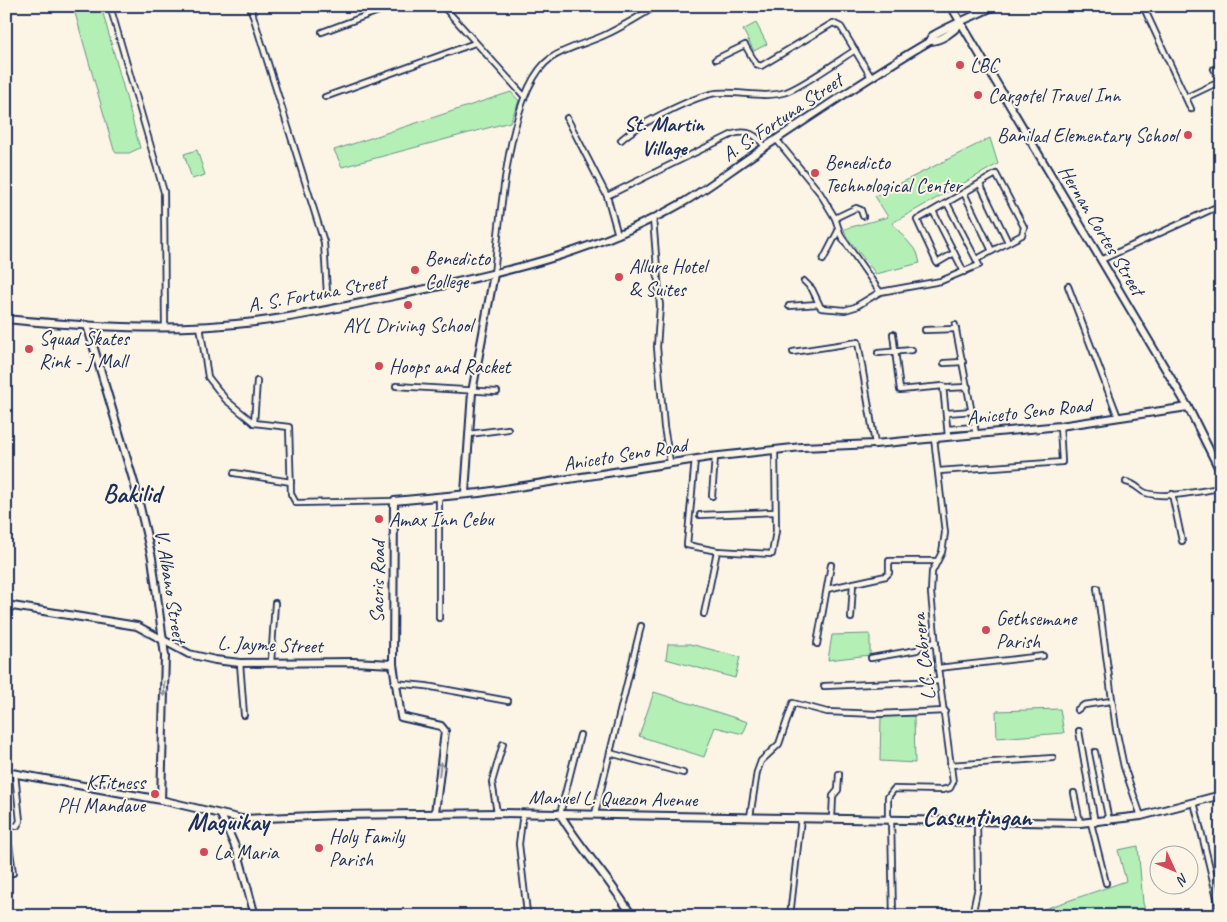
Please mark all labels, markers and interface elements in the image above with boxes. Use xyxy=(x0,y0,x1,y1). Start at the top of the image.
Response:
place label: LBC xyxy=(970,53,1001,78)
marker: LBC xyxy=(954,59,966,71)
street label: A. S. Fortuna Street xyxy=(717,66,850,167)
place label: Cargotel Travel Inn xyxy=(988,83,1121,108)
marker: Cargotel Travel Inn xyxy=(972,89,984,101)
district label: St. Martin Village xyxy=(624,111,705,161)
place label: Banilad Elementary School xyxy=(997,123,1182,148)
marker: Banilad Elementary School xyxy=(1182,129,1194,141)
place label: Benedicto Technological Center xyxy=(825,150,963,198)
street label: Hernan Cortes Street xyxy=(1053,160,1152,303)
marker: Benedicto Technological Center xyxy=(809,167,821,179)
place label: Benedicto College xyxy=(425,246,491,294)
place label: Allure Hotel & Suites xyxy=(629,254,710,302)
marker: Benedicto College xyxy=(409,264,421,276)
street label: A. S. Fortuna Street xyxy=(246,268,391,318)
marker: Allure Hotel & Suites xyxy=(613,271,625,283)
marker: AYL Driving School xyxy=(402,299,414,311)
place label: AYL Driving School xyxy=(343,313,476,338)
place label: Squad Skates Rink - J Mall xyxy=(39,326,131,374)
marker: Squad Skates Rink - J Mall xyxy=(23,343,35,355)
place label: Hoops and Racket xyxy=(389,354,513,379)
marker: Hoops and Racket xyxy=(373,360,385,372)
street label: Aniceto Seno Road xyxy=(966,392,1096,430)
street label: Aniceto Seno Road xyxy=(561,432,692,477)
district label: Bakilid xyxy=(103,478,165,510)
place label: Amax Inn Cebu xyxy=(389,507,495,532)
marker: Amax Inn Cebu xyxy=(373,513,385,525)
street label: V. Albano Street xyxy=(149,528,192,648)
street label: Sacris Road xyxy=(364,538,391,623)
place label: Gethsemane Parish xyxy=(996,606,1078,654)
street label: L.C. Cabrera xyxy=(906,611,941,701)
marker: Gethsemane Parish xyxy=(980,624,992,636)
street label: L. Jayme Street xyxy=(217,630,325,659)
one-way arrow xyxy=(160,681,169,697)
one-way arrow xyxy=(435,761,445,777)
place label: KFitness PH Mandaue xyxy=(58,770,147,818)
street label: Manuel L. Quezon Avenue xyxy=(528,785,699,812)
marker: KFitness PH Mandaue xyxy=(149,788,161,800)
district label: Casuntingan xyxy=(923,801,1033,833)
district label: Maguikay xyxy=(187,806,271,838)
place label: Holy Family Parish xyxy=(329,824,405,872)
place label: La Maria xyxy=(214,840,279,865)
marker: Holy Family Parish xyxy=(313,842,325,854)
north arrow xyxy=(1150,844,1200,894)
marker: La Maria xyxy=(198,846,210,858)
text: N xyxy=(1172,870,1192,889)

